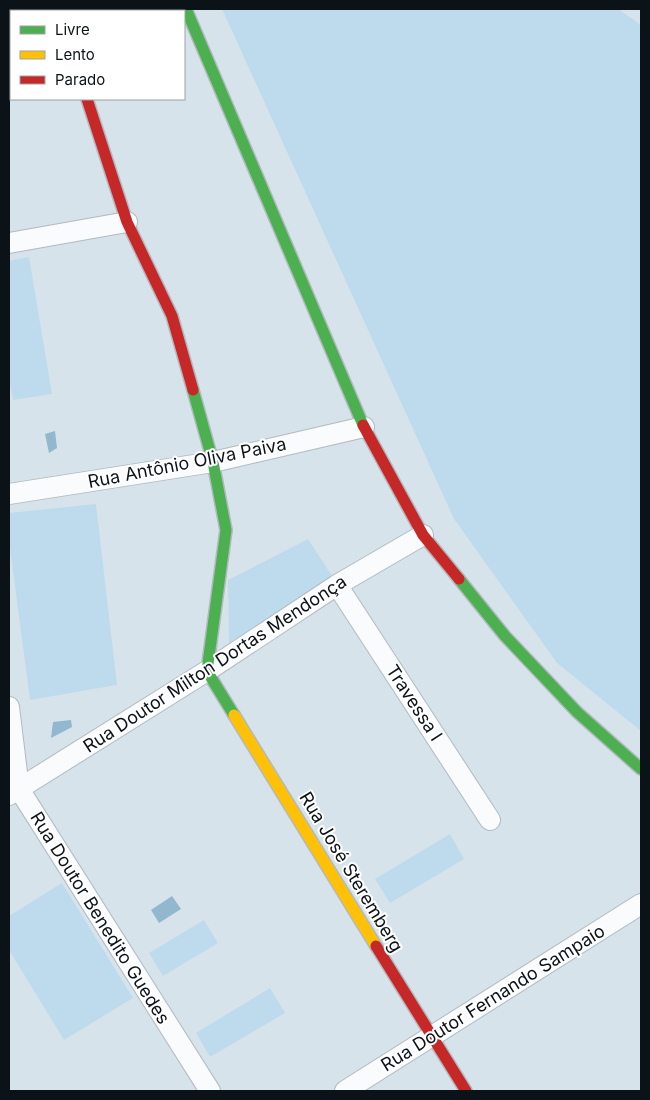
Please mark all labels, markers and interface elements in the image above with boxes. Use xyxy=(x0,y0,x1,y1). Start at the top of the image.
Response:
legend xyxy=(10,10,185,100)
text: Livre xyxy=(55,20,90,39)
text: Lento xyxy=(55,45,95,64)
text: Parado xyxy=(55,70,105,89)
street label: Rua Antônio Oliva Paiva xyxy=(86,433,288,492)
street label: Rua Doutor Milton Dortas Mendonça xyxy=(79,570,350,757)
street label: Travessa I xyxy=(382,661,447,745)
street label: Rua José Steremberg xyxy=(295,788,408,956)
street label: Rua Doutor Benedito Guedes xyxy=(26,808,175,1028)
street label: Rua Doutor Fernando Sampaio xyxy=(377,920,608,1075)

